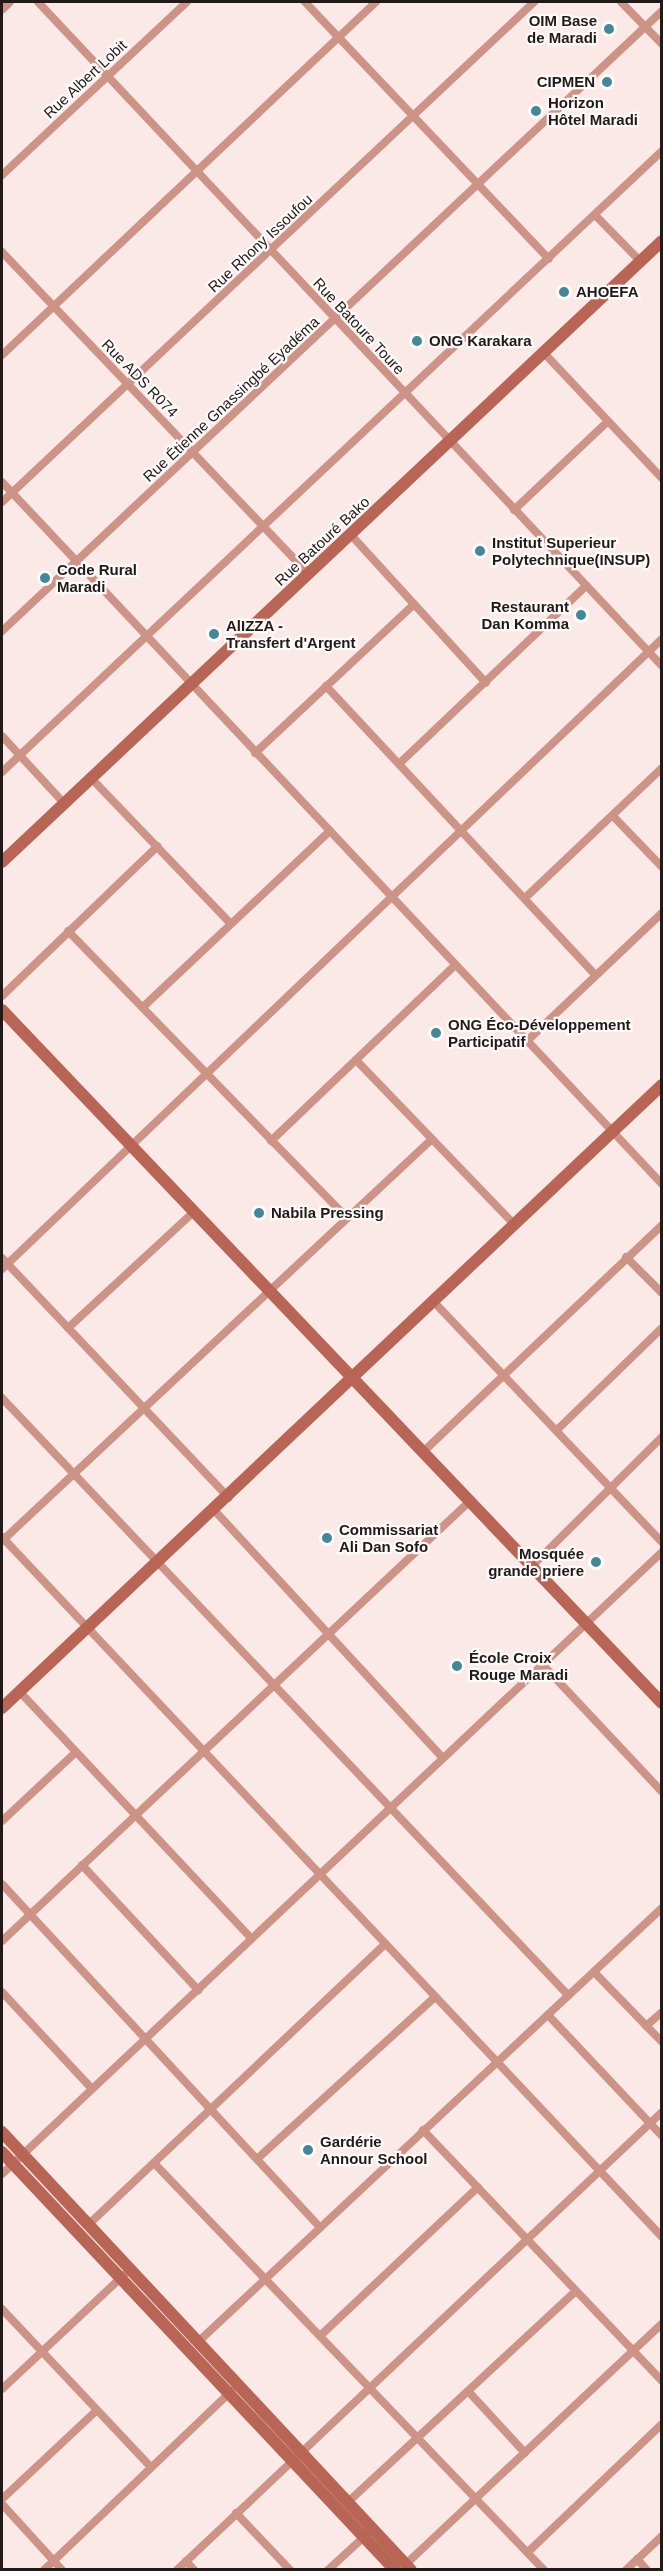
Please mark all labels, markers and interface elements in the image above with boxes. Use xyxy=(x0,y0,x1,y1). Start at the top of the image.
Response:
place label: OIM Base de Maradi xyxy=(527,11,597,46)
marker: OIM Base de Maradi xyxy=(602,22,616,36)
street label: Rue Albert Lobit xyxy=(40,36,130,122)
place label: CIPMEN xyxy=(537,73,595,91)
marker: CIPMEN xyxy=(600,75,614,89)
place label: Horizon Hôtel Maradi xyxy=(548,93,638,128)
marker: Horizon Hôtel Maradi xyxy=(529,104,543,118)
street label: Rue Rhony Issoufou xyxy=(204,190,316,296)
street label: Rue Batoure Toure xyxy=(309,274,409,378)
place label: AHOEFA xyxy=(576,283,639,301)
marker: AHOEFA xyxy=(557,285,571,299)
street label: Rue Étienne Gnassingbé Eyadéma xyxy=(139,313,323,485)
place label: ONG Karakara xyxy=(429,332,532,350)
marker: ONG Karakara xyxy=(410,334,424,348)
street label: Rue ADS R074 xyxy=(98,335,182,421)
street label: Rue Batouré Bako xyxy=(271,493,373,589)
place label: Institut Superieur Polytechnique(INSUP) xyxy=(492,533,650,568)
marker: Institut Superieur Polytechnique(INSUP) xyxy=(473,544,487,558)
place label: Code Rural Maradi xyxy=(57,560,137,595)
marker: Code Rural Maradi xyxy=(38,571,52,585)
place label: Restaurant Dan Komma xyxy=(481,597,569,632)
marker: Restaurant Dan Komma xyxy=(574,608,588,622)
place label: AlIZZA - Transfert d'Argent xyxy=(226,616,355,651)
marker: AlIZZA - Transfert d'Argent xyxy=(207,627,221,641)
place label: ONG Éco-Développement Participatif xyxy=(448,1015,631,1050)
marker: ONG Éco-Développement Participatif xyxy=(429,1026,443,1040)
place label: Nabila Pressing xyxy=(271,1204,384,1222)
marker: Nabila Pressing xyxy=(252,1206,266,1220)
place label: Commissariat Ali Dan Sofo xyxy=(339,1520,438,1555)
marker: Commissariat Ali Dan Sofo xyxy=(320,1531,334,1545)
place label: Mosquée grande priere xyxy=(488,1544,584,1579)
marker: Mosquée grande priere xyxy=(589,1555,603,1569)
place label: École Croix Rouge Maradi xyxy=(469,1648,568,1683)
marker: École Croix Rouge Maradi xyxy=(450,1659,464,1673)
place label: Gardérie Annour School xyxy=(320,2132,427,2167)
marker: Gardérie Annour School xyxy=(301,2143,315,2157)

